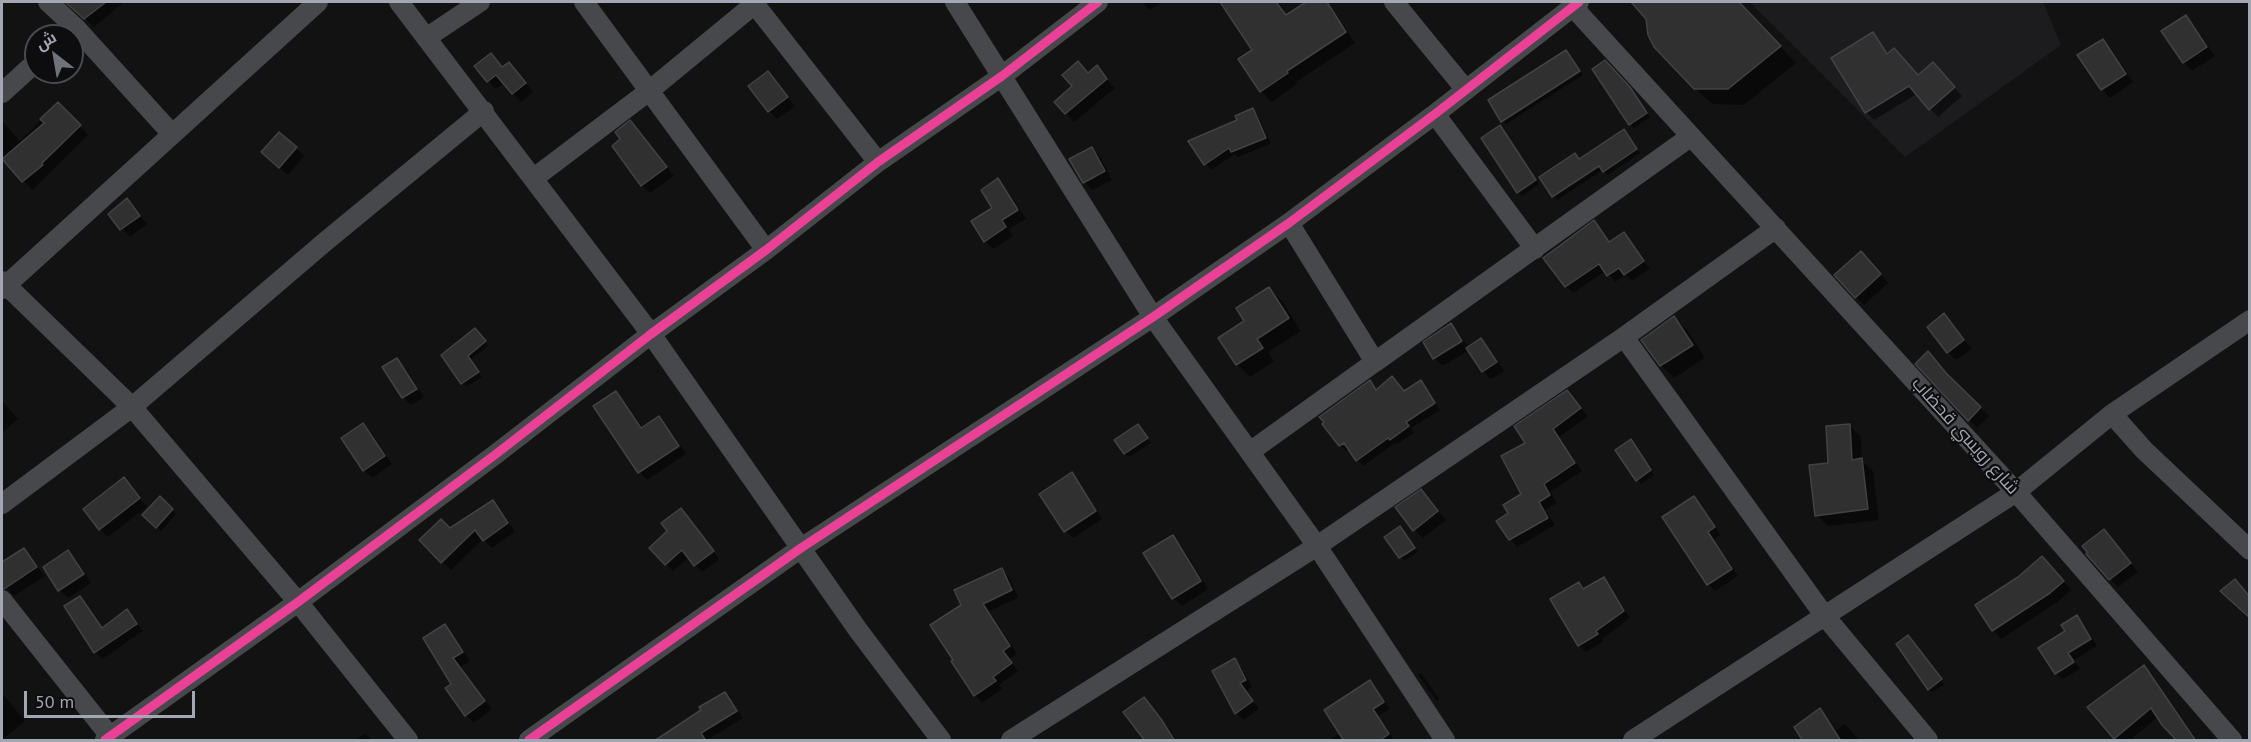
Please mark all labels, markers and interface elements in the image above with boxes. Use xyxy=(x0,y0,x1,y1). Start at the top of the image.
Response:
north arrow xyxy=(24,24,84,84)
text: ش xyxy=(32,26,60,54)
street label: شارع رويسي قحضاب xyxy=(1907,373,2023,499)
scale bar xyxy=(27,679,198,717)
text: 50 m xyxy=(35,690,74,713)

